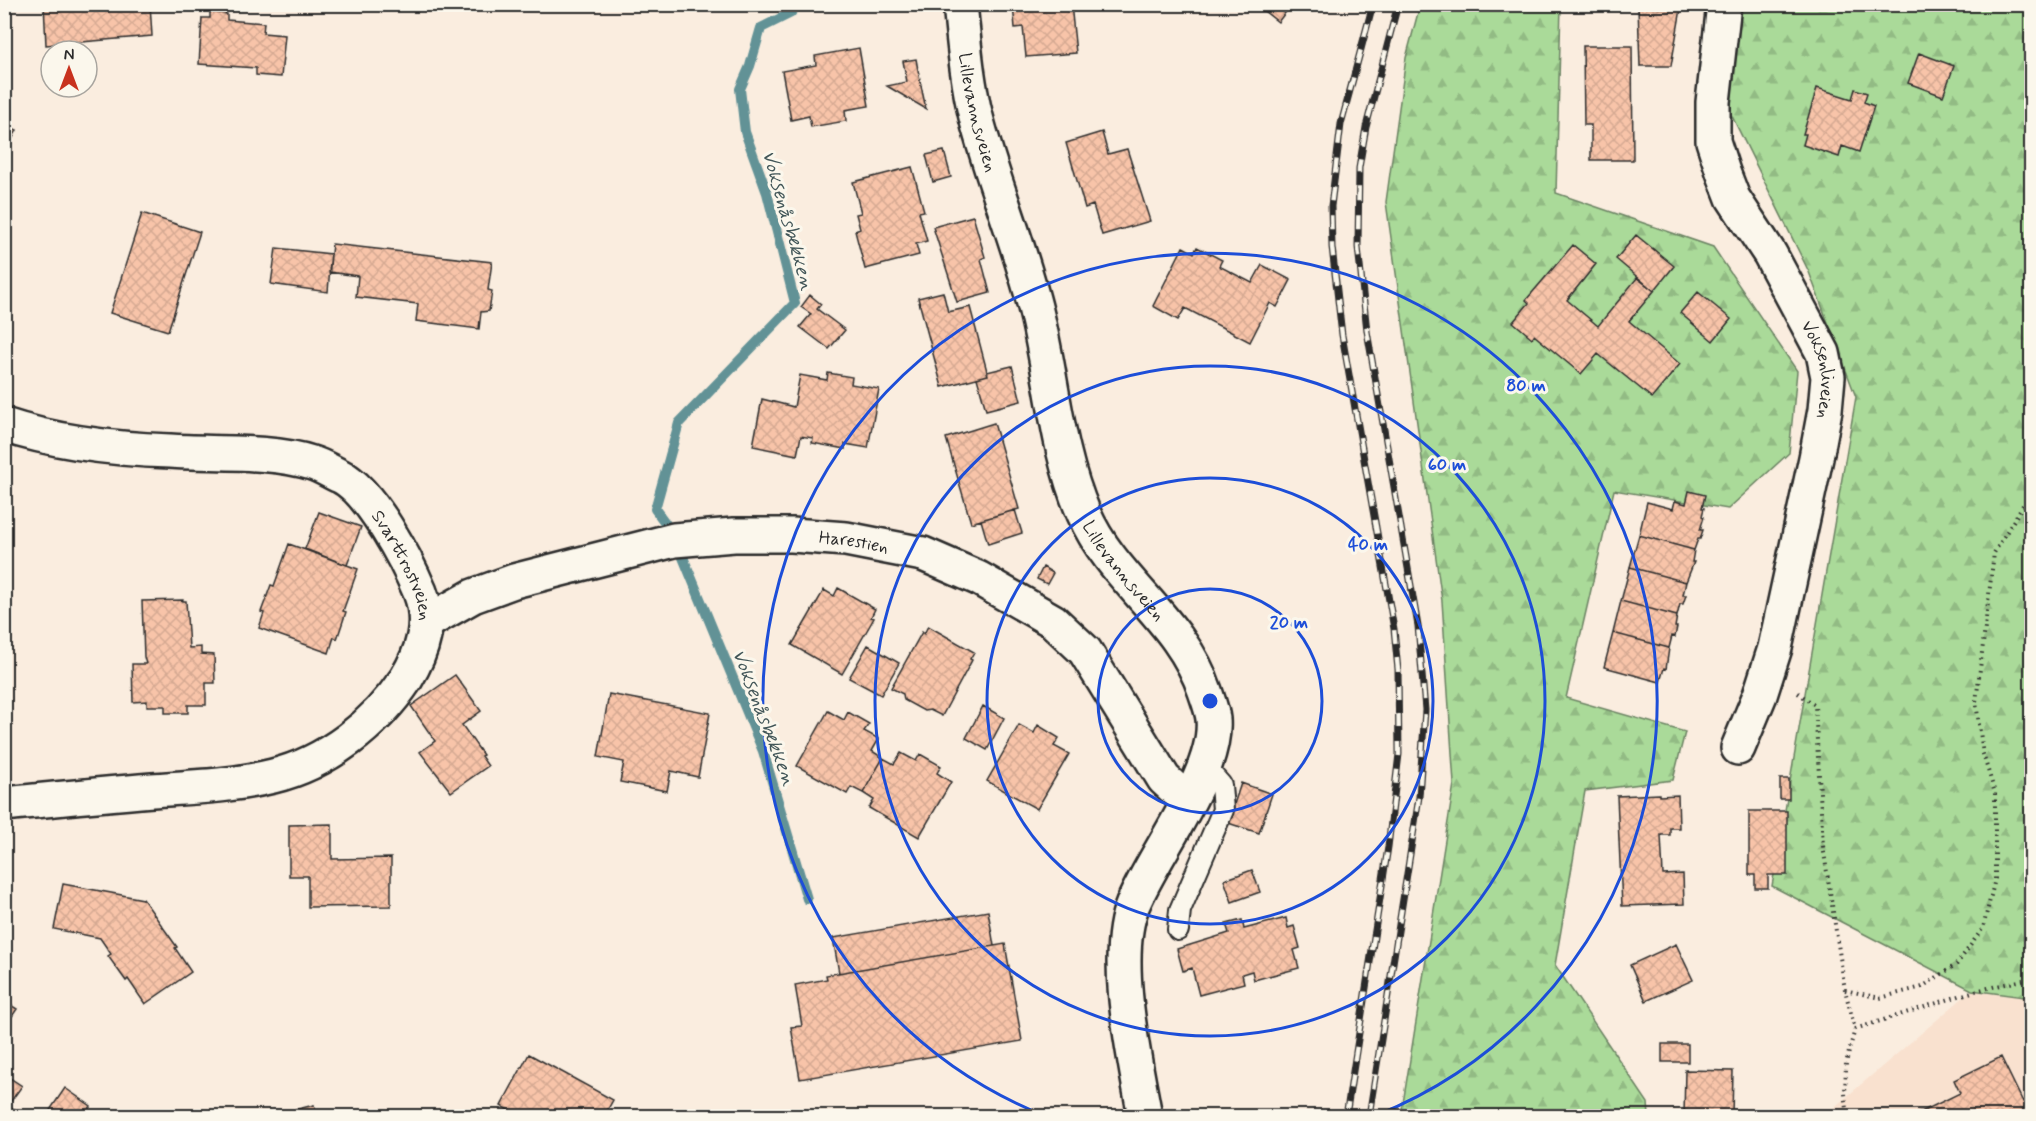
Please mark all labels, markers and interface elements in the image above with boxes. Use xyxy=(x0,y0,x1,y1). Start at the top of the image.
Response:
north arrow xyxy=(39,39,99,99)
text: N xyxy=(64,45,74,66)
street label: Lillevannsveien xyxy=(952,52,1003,175)
water label: Voksenåsbekken xyxy=(755,147,821,294)
street label: Voksenliveien xyxy=(1795,316,1839,421)
text: 80 m xyxy=(1506,374,1546,398)
text: 60 m xyxy=(1428,453,1466,477)
street label: Svarttrostveien xyxy=(365,506,437,621)
street label: Lillevannsveien xyxy=(1076,517,1170,627)
street label: Harestien xyxy=(818,526,890,560)
text: 40 m xyxy=(1348,533,1388,557)
text: 20 m xyxy=(1270,611,1308,635)
water label: Voksenåsbekken xyxy=(725,645,802,790)
centre of rings xyxy=(1200,691,1220,711)

